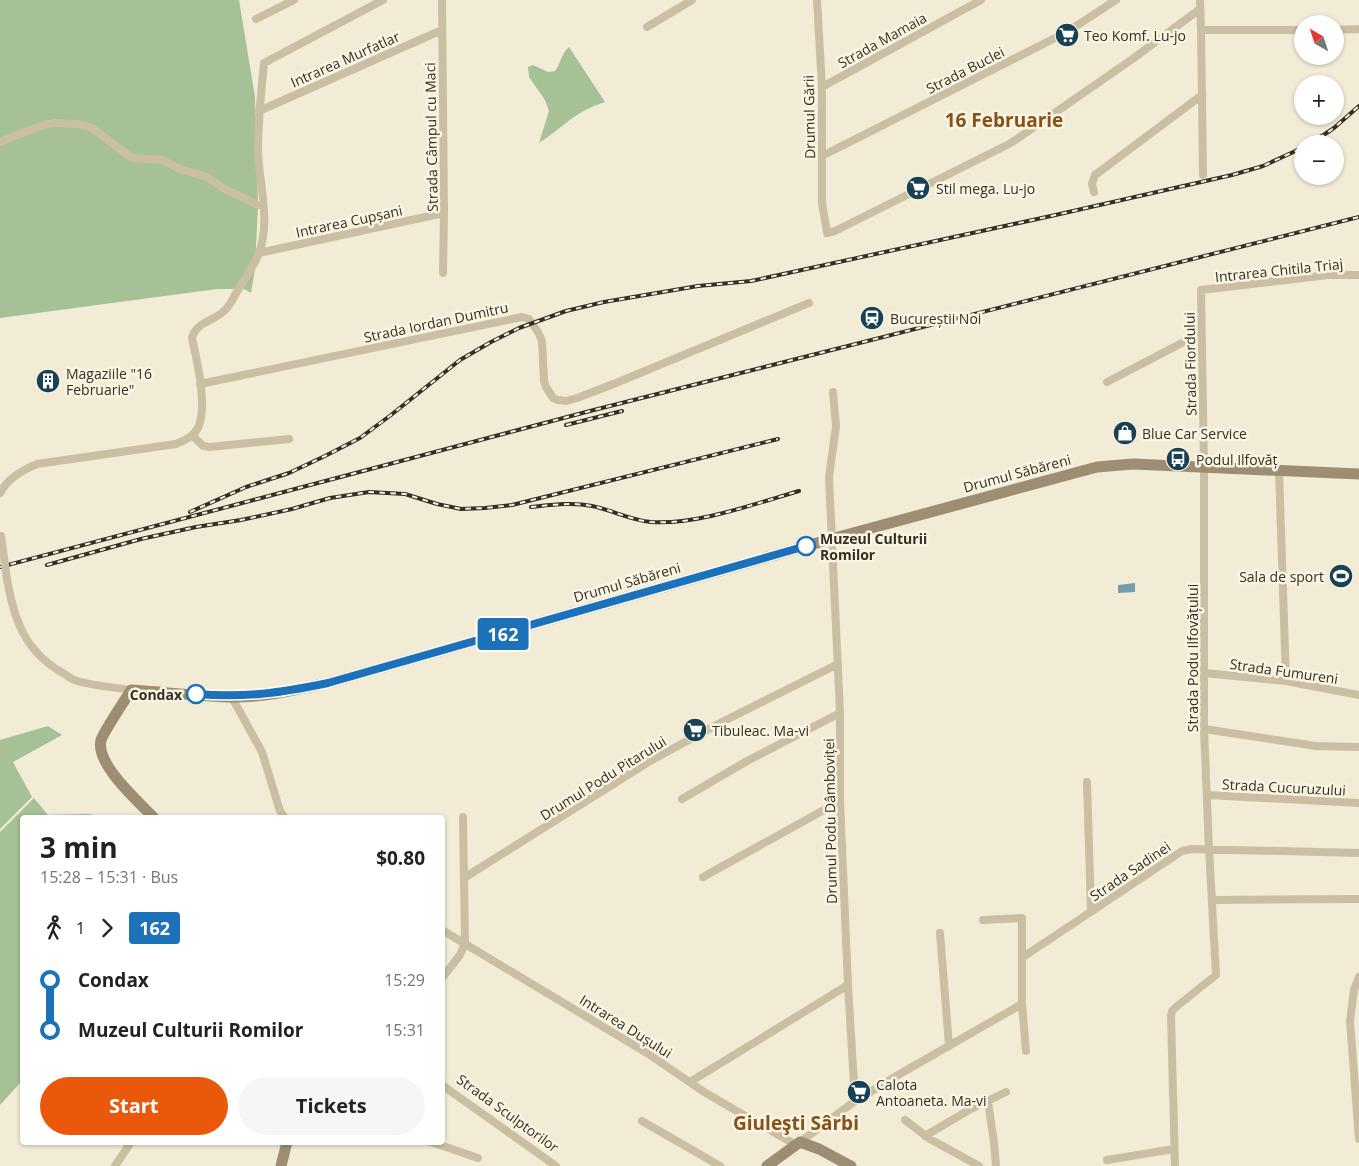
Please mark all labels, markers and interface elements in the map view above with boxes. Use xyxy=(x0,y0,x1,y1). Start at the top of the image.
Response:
street label: Strada Mamaia xyxy=(834,8,930,72)
north arrow xyxy=(1294,15,1344,65)
map controls xyxy=(1294,15,1344,185)
supermarket icon: Teo Komf. Lu-jo xyxy=(1054,22,1080,48)
street label: Intrarea Murfatlar xyxy=(288,26,403,92)
place label: Teo Komf. Lu-jo xyxy=(1084,26,1186,45)
street label: Strada Buclei xyxy=(923,42,1007,98)
street label: Strada Câmpul cu Maci xyxy=(420,62,442,212)
street label: Drumul Gării xyxy=(799,75,819,159)
button: + xyxy=(1294,75,1344,125)
district label: 16 Februarie xyxy=(945,107,1063,133)
button: − xyxy=(1294,135,1344,185)
supermarket icon: Stil mega. Lu-jo xyxy=(905,175,931,201)
place label: Stil mega. Lu-jo xyxy=(936,179,1035,198)
street label: Intrarea Cupșani xyxy=(294,200,404,242)
street label: Intrarea Chitila Triaj xyxy=(1214,254,1344,286)
street label: Strada Iordan Dumitru xyxy=(362,297,510,347)
station icon: Bucureștii Noi xyxy=(859,305,885,331)
place label: Bucureștii Noi xyxy=(890,309,981,328)
street label: Strada Fiordului xyxy=(1180,312,1200,416)
place label: Magaziile "16 Februarie" xyxy=(66,364,152,399)
building icon: Magaziile "16 Februarie" xyxy=(35,368,61,394)
shop icon: Blue Car Service xyxy=(1112,420,1138,446)
place label: Blue Car Service xyxy=(1142,424,1247,443)
bus stop icon: Podul Ilfovăț xyxy=(1165,446,1191,472)
street label: Drumul Săbăreni xyxy=(961,449,1073,497)
place label: Podul Ilfovăț xyxy=(1196,450,1278,469)
place label: Muzeul Culturii Romilor xyxy=(820,529,927,564)
marker: Muzeul Culturii Romilor xyxy=(796,536,816,556)
street label: Drumul Săbăreni xyxy=(571,558,683,606)
sports icon: Sala de sport xyxy=(1328,563,1354,589)
place label: Sala de sport xyxy=(1239,567,1324,586)
street label: Strada Podu Ilfovățului xyxy=(1183,584,1202,732)
line badge: 162 xyxy=(474,618,532,650)
text: 162 xyxy=(488,622,518,646)
street label: Strada Fumureni xyxy=(1229,654,1339,688)
marker: Condax xyxy=(186,684,206,704)
place label: Condax xyxy=(130,685,183,704)
supermarket icon: Tibuleac. Ma-vi xyxy=(682,717,708,743)
place label: Tibuleac. Ma-vi xyxy=(712,721,809,740)
street label: Drumul Podu Pitarului xyxy=(536,731,670,825)
street label: Drumul Podu Dâmboviței xyxy=(819,738,841,904)
street label: Strada Cucuruzului xyxy=(1222,774,1346,800)
text: 3 min xyxy=(40,828,118,866)
street label: Strada Sadinei xyxy=(1086,837,1174,905)
text: $0.80 xyxy=(376,845,425,871)
text: 15:28 – 15:31 · Bus xyxy=(40,866,178,888)
icon: walk xyxy=(40,914,68,942)
icon: forward xyxy=(93,914,121,942)
text: 162 xyxy=(139,916,170,940)
text: 1 xyxy=(76,917,85,939)
text: Condax xyxy=(78,967,149,993)
text: 15:29 xyxy=(384,969,425,991)
street label: Intrarea Dușului xyxy=(576,990,676,1062)
text: Muzeul Culturii Romilor xyxy=(78,1017,303,1043)
text: 15:31 xyxy=(384,1019,425,1041)
street label: Strada Sculptorilor xyxy=(453,1070,563,1157)
place label: Calota Antoaneta. Ma-vi xyxy=(876,1075,987,1110)
button: Start xyxy=(40,1077,228,1135)
button: Tickets xyxy=(238,1077,425,1135)
supermarket icon: Calota Antoaneta. Ma-vi xyxy=(846,1079,872,1105)
district label: Giuleşti Sârbi xyxy=(733,1110,859,1136)

